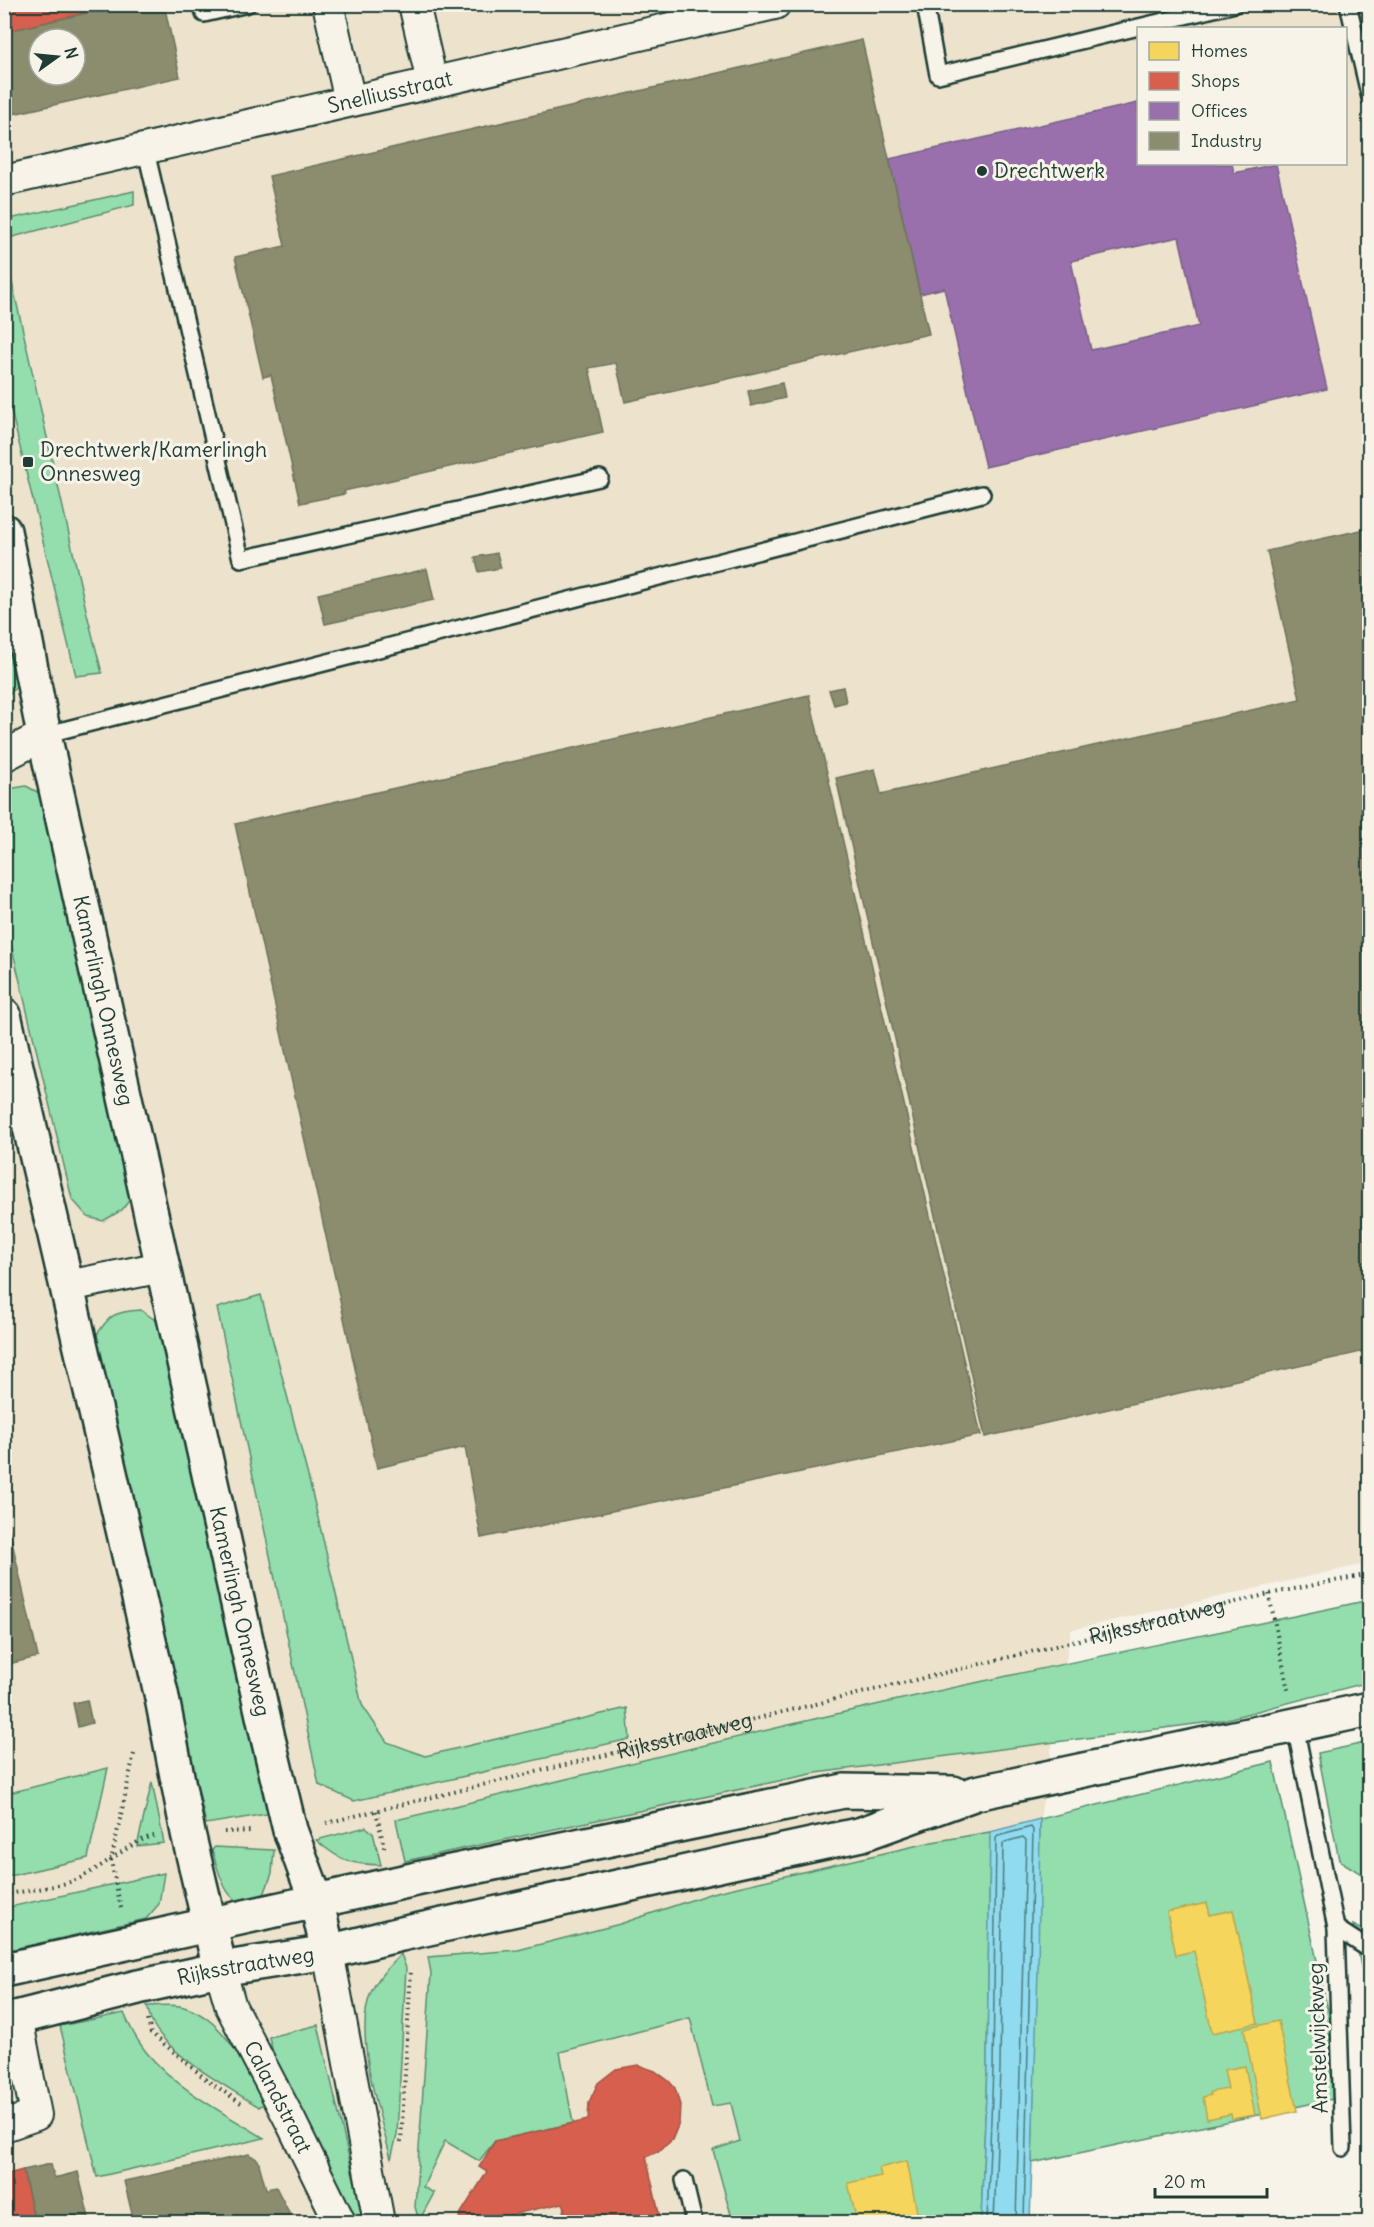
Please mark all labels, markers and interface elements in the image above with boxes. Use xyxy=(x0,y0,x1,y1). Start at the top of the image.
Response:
north arrow xyxy=(27,27,87,87)
legend xyxy=(1137,27,1347,165)
text: Homes xyxy=(1191,39,1248,62)
text: N xyxy=(60,45,83,61)
street label: Snelliusstraat xyxy=(325,65,455,119)
text: Shops xyxy=(1191,69,1240,92)
text: Offices xyxy=(1191,99,1247,122)
text: Industry xyxy=(1191,129,1262,152)
place label: Drechtwerk xyxy=(994,157,1105,184)
marker: Drechtwerk xyxy=(975,164,989,178)
place label: Drechtwerk/Kamerlingh Onnesweg xyxy=(40,436,267,487)
marker: Drechtwerk/Kamerlingh Onnesweg xyxy=(21,455,35,469)
street label: Kamerlingh Onnesweg xyxy=(67,893,140,1108)
street label: Kamerlingh Onnesweg xyxy=(204,1504,277,1719)
street label: Rijksstraatweg xyxy=(1086,1591,1227,1650)
street label: Rijksstraatweg xyxy=(614,1706,755,1765)
street label: Rijksstraatweg xyxy=(175,1940,316,1991)
street label: Amstelwijckweg xyxy=(1301,1962,1334,2114)
street label: Calandstraat xyxy=(238,2036,318,2158)
scale bar xyxy=(1155,2161,1268,2199)
text: 20 m xyxy=(1164,2170,1206,2193)

